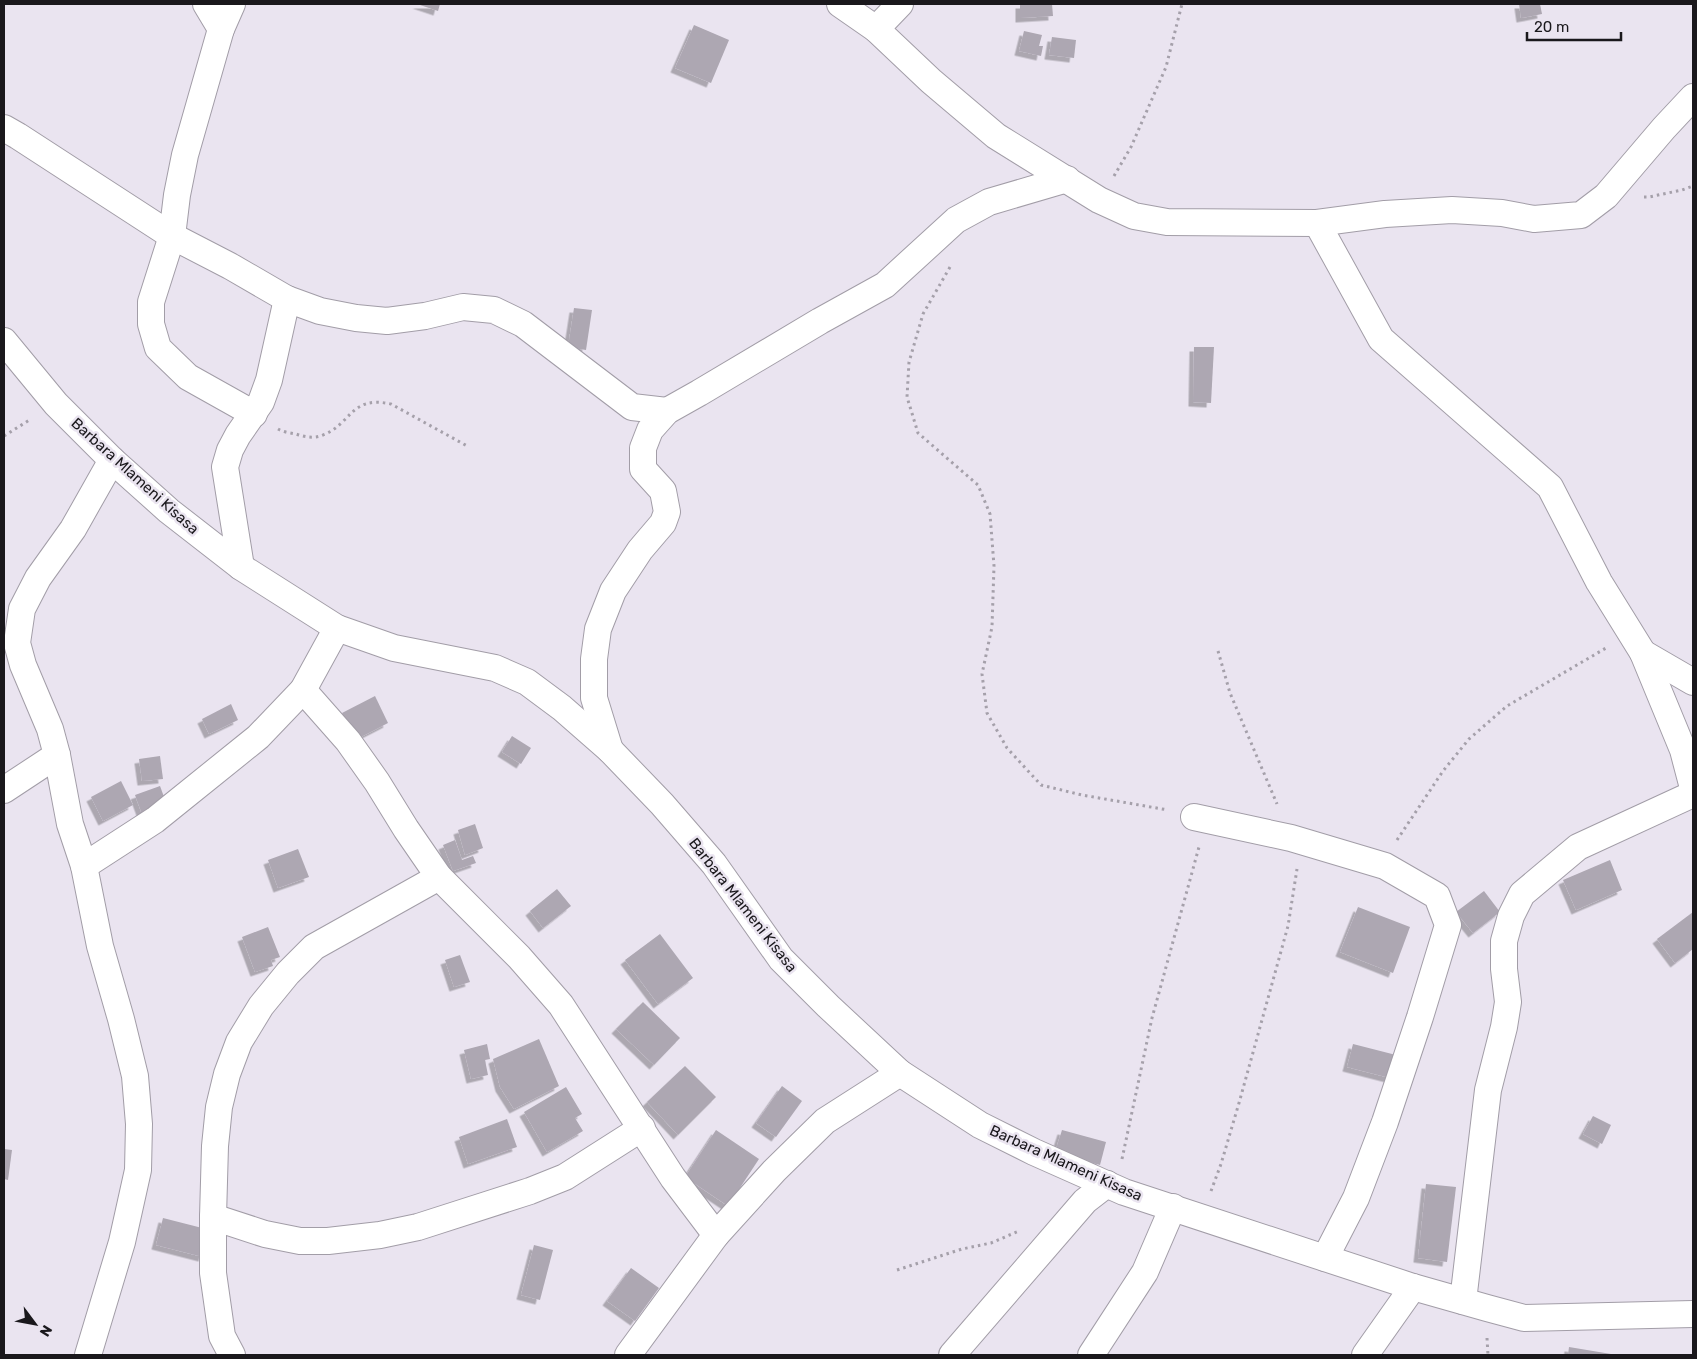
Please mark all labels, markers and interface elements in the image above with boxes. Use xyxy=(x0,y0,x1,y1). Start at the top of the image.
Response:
scale bar xyxy=(1527,10,1621,42)
text: 20 m xyxy=(1534,18,1569,36)
street label: Barbara Mlameni Kisasa xyxy=(68,414,202,538)
street label: Barbara Mlameni Kisasa xyxy=(685,834,801,976)
street label: Barbara Mlameni Kisasa xyxy=(987,1121,1145,1205)
north arrow xyxy=(10,1299,60,1349)
text: N xyxy=(36,1322,55,1339)

